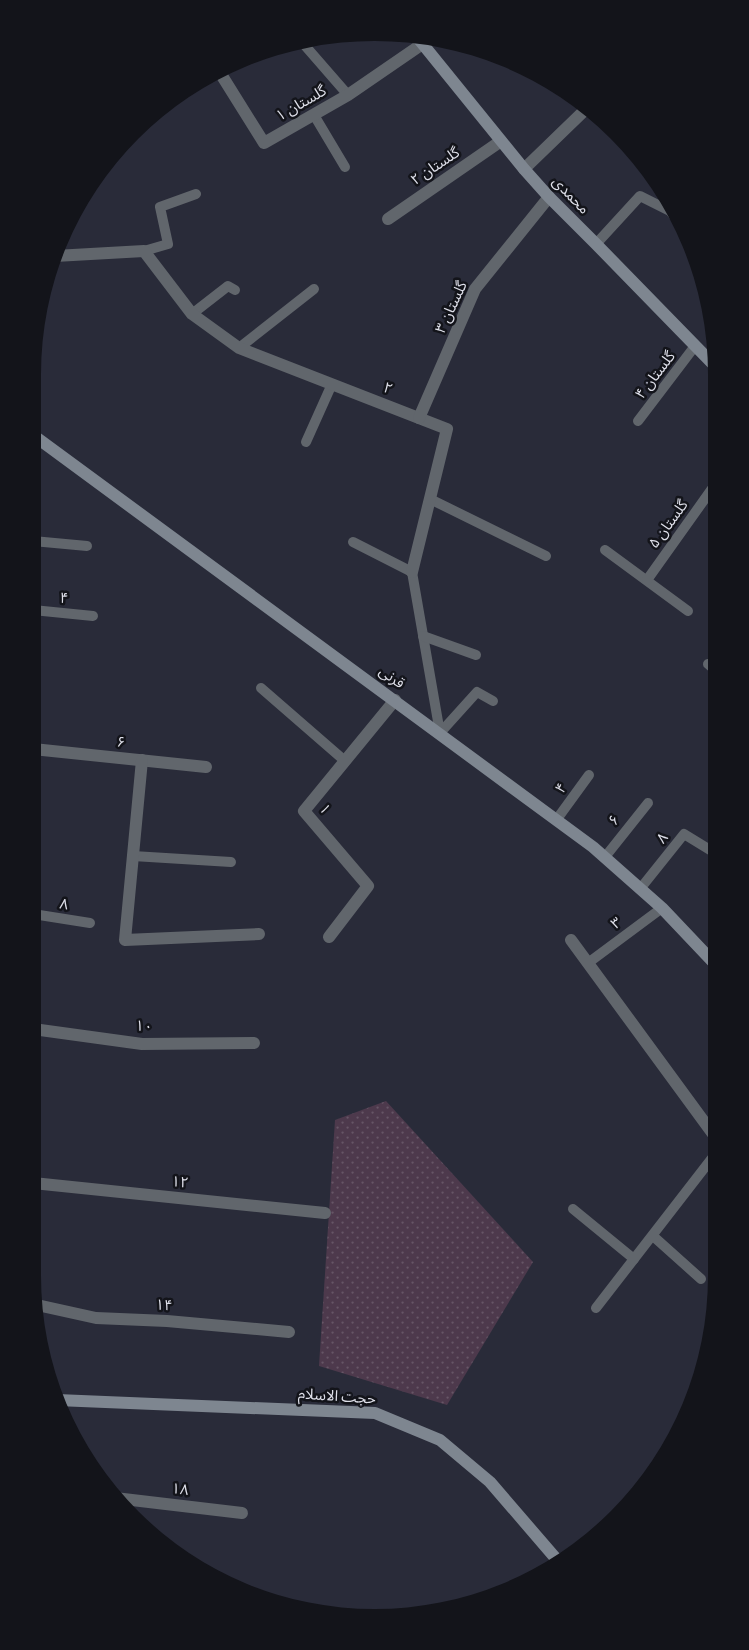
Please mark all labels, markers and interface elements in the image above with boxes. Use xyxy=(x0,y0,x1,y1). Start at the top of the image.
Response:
street label: گلستان ۱ xyxy=(271,78,331,125)
street label: گلستان ۲ xyxy=(405,139,464,190)
street label: محمدی xyxy=(548,170,596,218)
street label: گلستان ۳ xyxy=(428,276,472,336)
street label: گلستان ۴ xyxy=(628,344,680,403)
street label: ۲ xyxy=(380,374,397,399)
street label: گلستان ۵ xyxy=(641,493,693,552)
street label: ۴ xyxy=(59,585,70,608)
street label: قرنی xyxy=(375,658,411,693)
street label: ۶ xyxy=(116,729,127,752)
street label: ۴ xyxy=(548,777,572,797)
street label: ۱ xyxy=(314,798,338,818)
street label: ۶ xyxy=(601,809,625,830)
street label: ۸ xyxy=(649,826,673,848)
street label: ۸ xyxy=(58,890,71,915)
street label: ۳ xyxy=(605,910,626,934)
street label: ۱۰ xyxy=(135,1012,153,1037)
street label: ۱۲ xyxy=(170,1168,190,1193)
street label: ۱۴ xyxy=(155,1292,173,1315)
street label: حجت الاسلام xyxy=(297,1380,377,1410)
street label: ۱۸ xyxy=(170,1475,191,1500)

